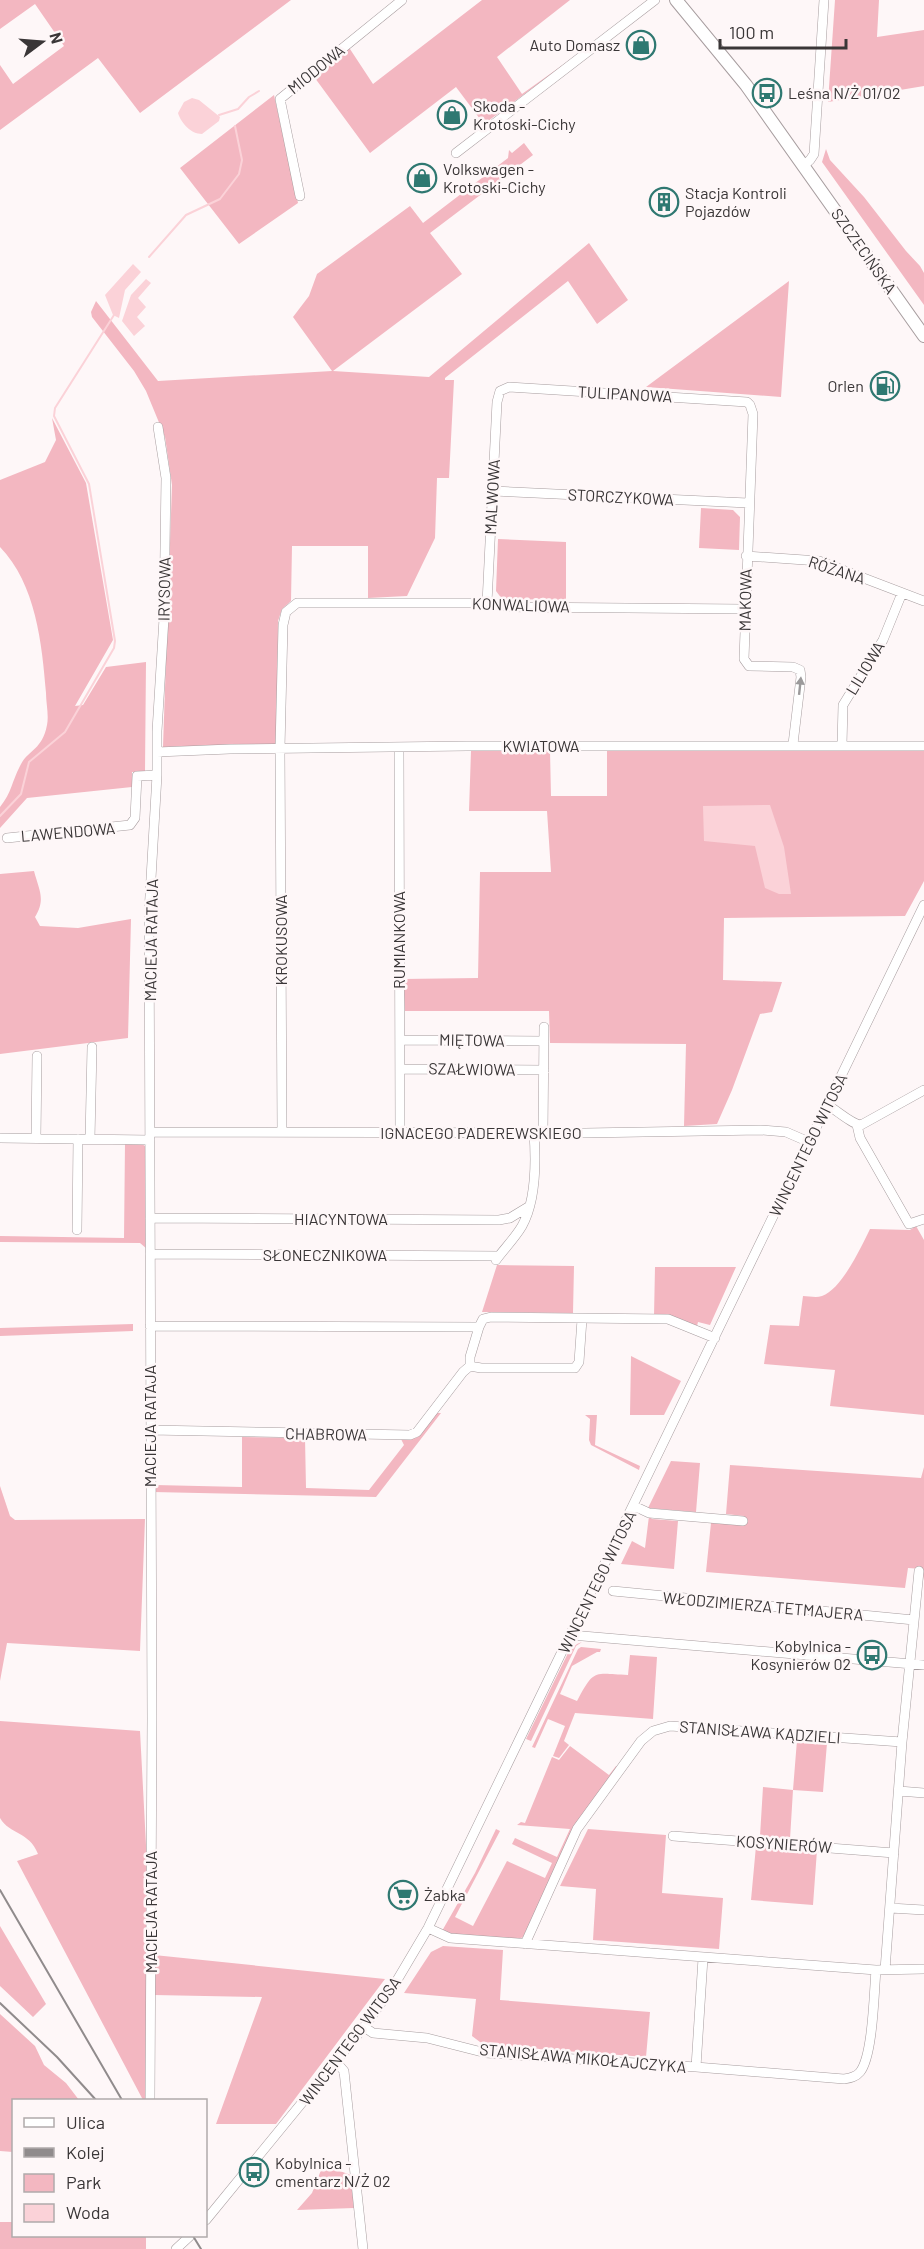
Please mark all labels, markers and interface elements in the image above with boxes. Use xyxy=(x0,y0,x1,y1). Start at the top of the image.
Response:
north arrow xyxy=(12,12,72,72)
scale bar xyxy=(720,12,846,50)
text: 100 m xyxy=(729,21,774,43)
shop icon: Auto Domasz xyxy=(625,29,657,61)
text: N xyxy=(46,30,67,45)
place label: Auto Domasz xyxy=(529,35,620,54)
street label: MIODOWA xyxy=(283,40,348,97)
bus stop icon: Leśna N/Ż 01/02 xyxy=(751,77,783,109)
place label: Leśna N/Ż 01/02 xyxy=(788,83,901,102)
place label: Skoda - Krotoski-Cichy xyxy=(473,96,576,133)
shop icon: Skoda - Krotoski-Cichy xyxy=(436,99,468,131)
place label: Volkswagen - Krotoski-Cichy xyxy=(443,159,546,196)
shop icon: Volkswagen - Krotoski-Cichy xyxy=(406,162,438,194)
place label: Stacja Kontroli Pojazdów xyxy=(685,183,787,220)
building icon: Stacja Kontroli Pojazdów xyxy=(648,186,680,218)
street label: SZCZECIŃSKA xyxy=(828,204,901,297)
fuel station icon: Orlen xyxy=(869,370,901,402)
place label: Orlen xyxy=(827,376,864,395)
street label: TULIPANOWA xyxy=(577,382,673,405)
street label: MALWOWA xyxy=(480,458,503,535)
street label: STORCZYKOWA xyxy=(567,484,675,509)
street label: RÓŻANA xyxy=(806,551,868,588)
street label: IRYSOWA xyxy=(153,557,174,621)
street label: MAKOWA xyxy=(734,568,755,632)
street label: KONWALIOWA xyxy=(472,593,571,616)
street label: LILIOWA xyxy=(841,637,888,698)
one-way arrow xyxy=(795,677,805,696)
street label: KWIATOWA xyxy=(502,736,580,755)
street label: LAWENDOWA xyxy=(20,818,116,845)
street label: MACIEJA RATAJA xyxy=(140,878,161,1001)
street label: RUMIANKOWA xyxy=(389,891,408,989)
street label: KROKUSOWA xyxy=(271,894,290,986)
street label: MIĘTOWA xyxy=(439,1029,505,1050)
street label: SZAŁWIOWA xyxy=(428,1058,516,1079)
street label: WINCENTEGO WITOSA xyxy=(765,1070,851,1219)
street label: IGNACEGO PADEREWSKIEGO xyxy=(380,1123,582,1142)
street label: HIACYNTOWA xyxy=(294,1209,388,1228)
street label: SŁONECZNIKOWA xyxy=(263,1245,387,1264)
street label: MACIEJA RATAJA xyxy=(140,1364,159,1487)
street label: CHABROWA xyxy=(285,1423,367,1444)
street label: WINCENTEGO WITOSA xyxy=(554,1507,640,1656)
street label: WŁODZIMIERZA TETMAJERA xyxy=(662,1587,864,1624)
place label: Kobylnica - Kosynierów 02 xyxy=(751,1636,851,1673)
bus stop icon: Kobylnica - Kosynierów 02 xyxy=(856,1639,888,1671)
street label: STANISŁAWA KĄDZIELI xyxy=(679,1716,841,1747)
street label: KOSYNIERÓW xyxy=(736,1831,833,1856)
street label: MACIEJA RATAJA xyxy=(141,1850,160,1973)
supermarket icon: Żabka xyxy=(387,1879,419,1911)
place label: Żabka xyxy=(424,1885,466,1904)
street label: WINCENTEGO WITOSA xyxy=(295,1972,404,2109)
street label: STANISŁAWA MIKOŁAJCZYKA xyxy=(479,2039,688,2076)
legend xyxy=(12,2099,207,2237)
text: Ulica xyxy=(66,2111,105,2133)
text: Kolej xyxy=(66,2141,105,2163)
place label: Kobylnica - cmentarz N/Ż 02 xyxy=(275,2153,391,2190)
bus stop icon: Kobylnica - cmentarz N/Ż 02 xyxy=(238,2156,270,2188)
text: Park xyxy=(66,2171,101,2193)
text: Woda xyxy=(66,2201,110,2223)

